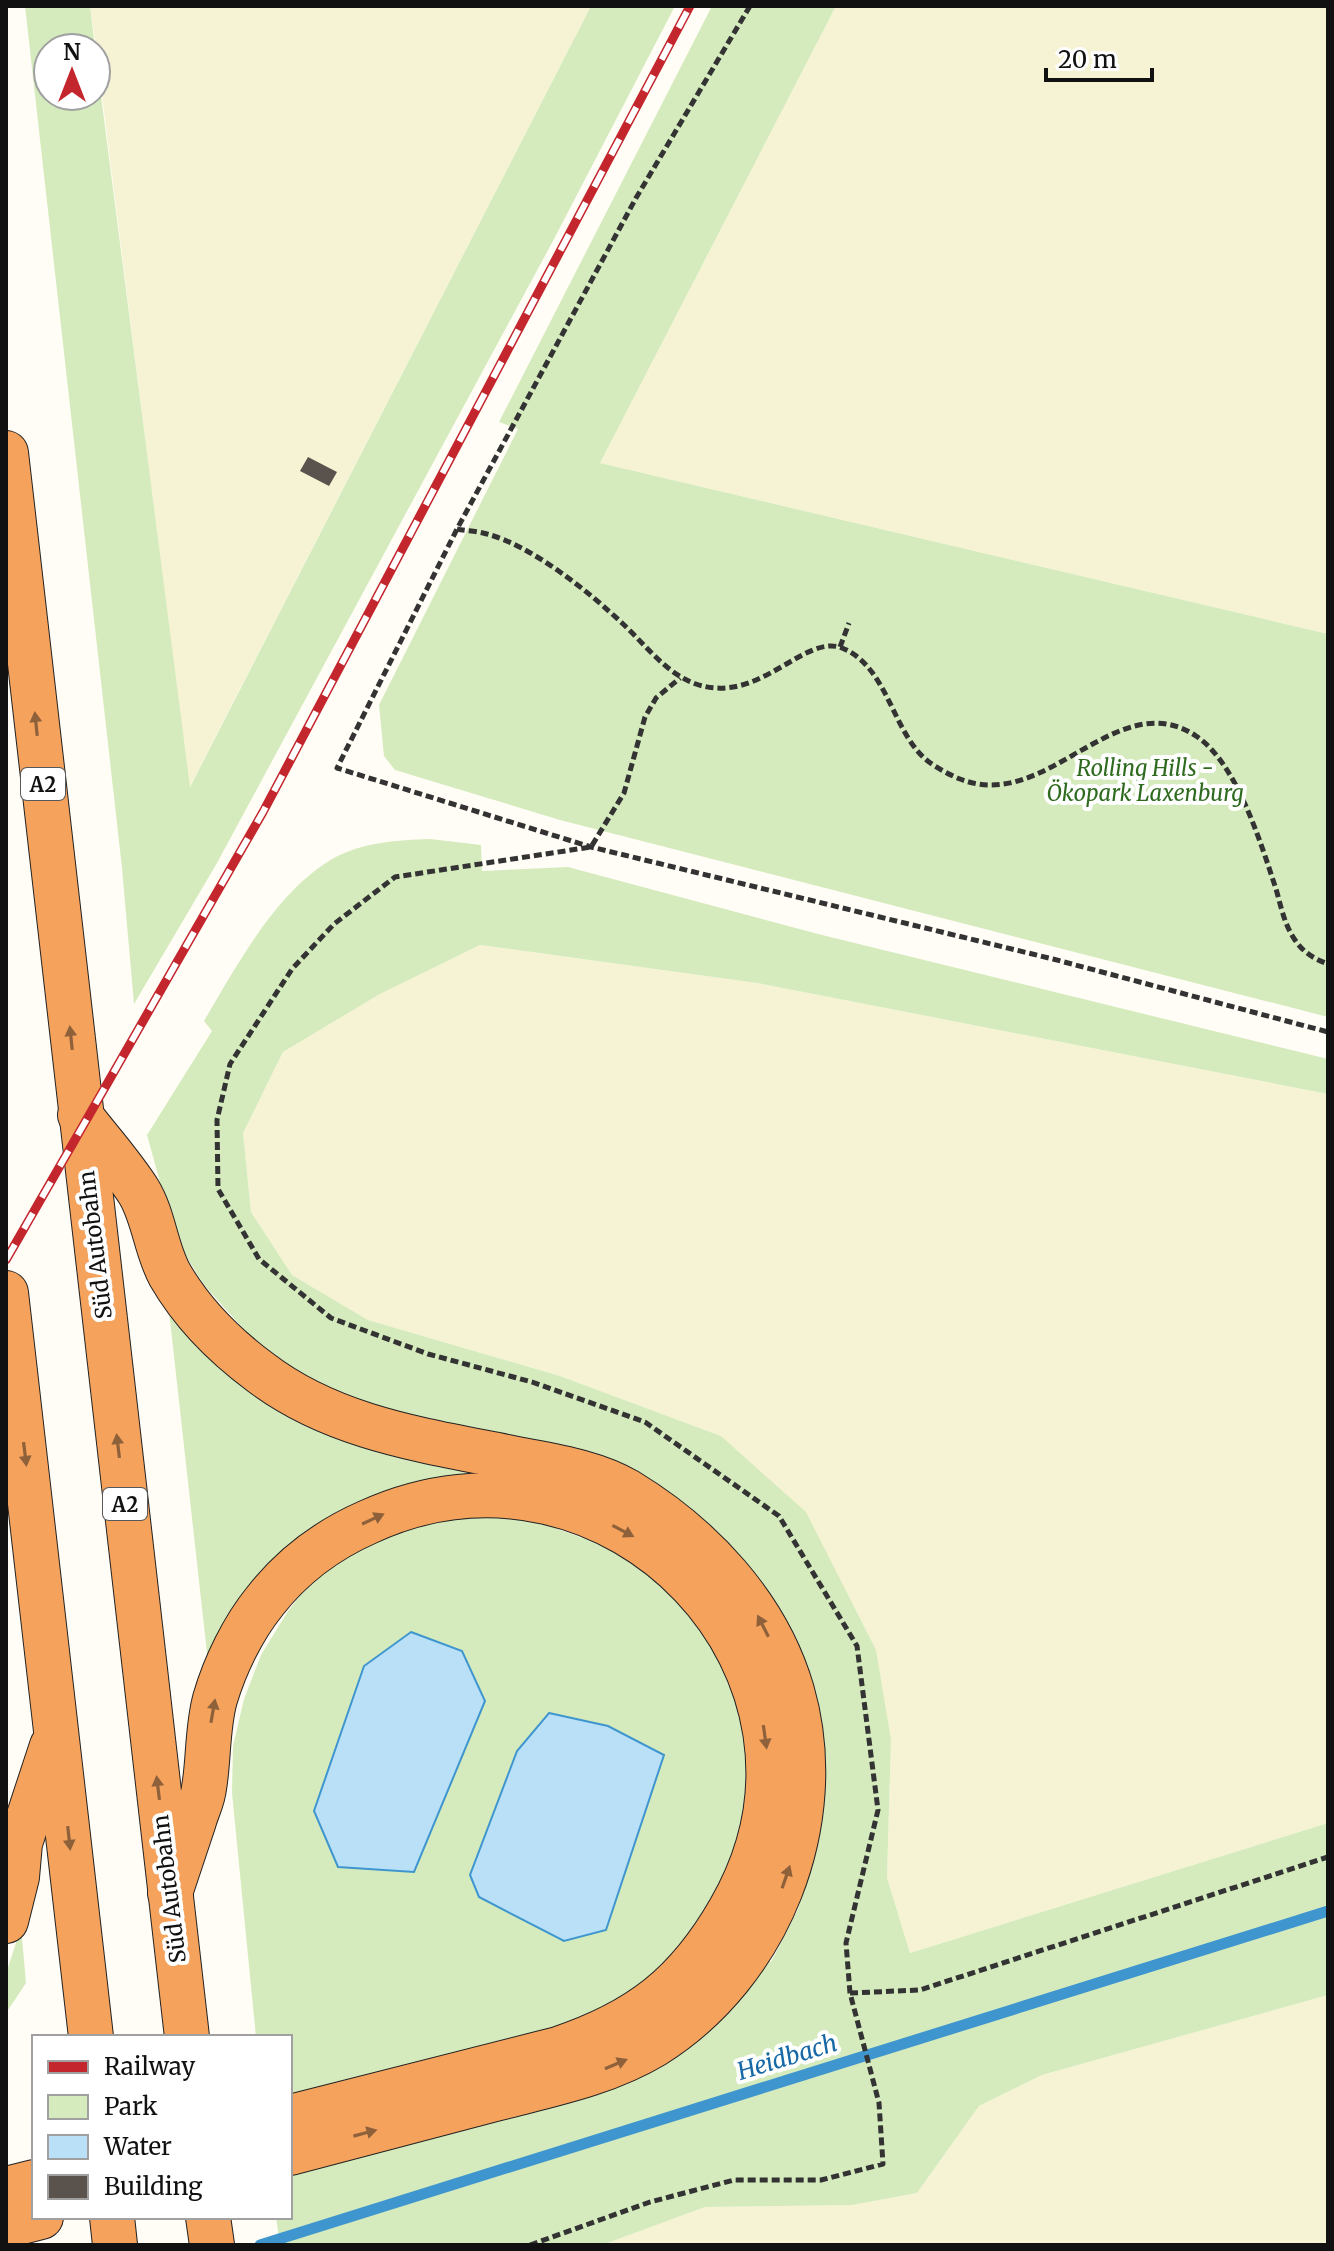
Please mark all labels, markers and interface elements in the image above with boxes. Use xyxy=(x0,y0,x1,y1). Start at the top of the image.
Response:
north arrow xyxy=(32,32,112,112)
scale bar xyxy=(1046,32,1152,82)
text: N xyxy=(63,38,81,66)
text: 20 m xyxy=(1058,44,1117,75)
one-way arrow xyxy=(30,711,43,736)
park label: Rolling Hills - Ökopark Laxenburg xyxy=(1047,754,1243,807)
road number: A2 xyxy=(21,768,65,800)
one-way arrow xyxy=(65,1025,78,1050)
street label: Süd Autobahn xyxy=(72,1169,118,1321)
one-way arrow xyxy=(111,1433,124,1458)
one-way arrow xyxy=(18,1442,31,1467)
road number: A2 xyxy=(103,1488,147,1520)
one-way arrow xyxy=(361,1513,385,1526)
one-way arrow xyxy=(611,1525,634,1538)
one-way arrow xyxy=(757,1615,770,1638)
one-way arrow xyxy=(208,1698,220,1723)
one-way arrow xyxy=(759,1725,772,1750)
one-way arrow xyxy=(151,1775,164,1800)
street label: Süd Autobahn xyxy=(146,1813,192,1965)
one-way arrow xyxy=(62,1826,75,1851)
one-way arrow xyxy=(780,1865,792,1889)
water label: Heidbach xyxy=(732,2027,841,2087)
legend xyxy=(32,2035,292,2219)
text: Railway xyxy=(104,2051,195,2082)
one-way arrow xyxy=(604,2057,627,2070)
text: Park xyxy=(104,2091,158,2122)
one-way arrow xyxy=(353,2127,378,2139)
text: Water xyxy=(103,2131,172,2162)
text: Building xyxy=(104,2171,203,2202)

